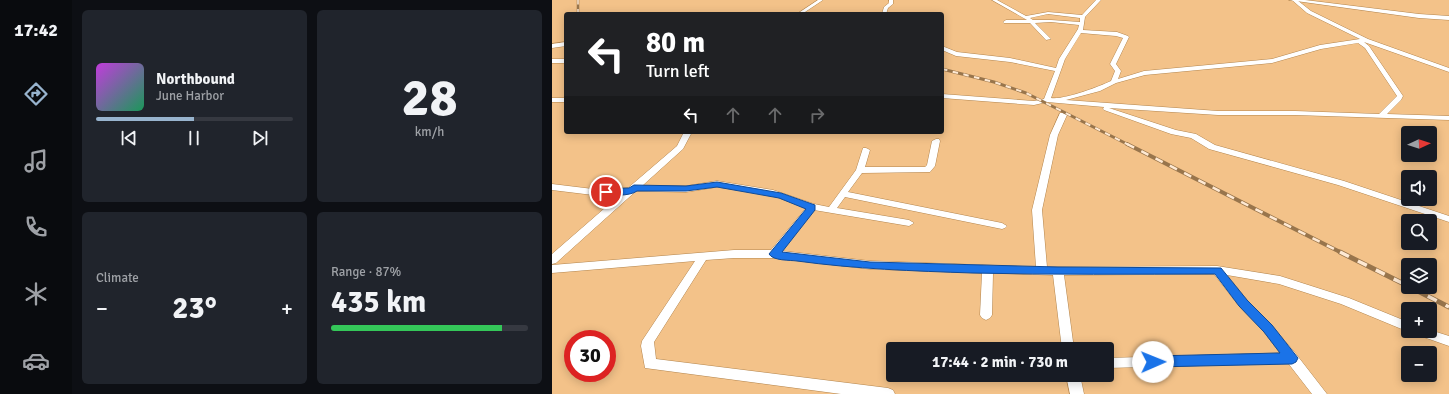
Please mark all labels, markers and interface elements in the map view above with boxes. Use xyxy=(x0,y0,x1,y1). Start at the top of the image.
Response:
text: 17:42 xyxy=(14,19,58,41)
text: 80 m xyxy=(646,26,705,60)
icon: left xyxy=(580,28,632,80)
text: Turn left xyxy=(646,60,709,82)
text: 28 xyxy=(401,66,458,130)
text: Northbound xyxy=(156,70,235,88)
icon: directions xyxy=(22,80,50,108)
text: June Harbor xyxy=(156,88,224,104)
icon: left xyxy=(680,104,702,126)
icon: ahead xyxy=(722,104,744,126)
icon: ahead xyxy=(764,104,786,126)
icon: right xyxy=(806,104,828,126)
text: km/h xyxy=(415,124,444,140)
north arrow xyxy=(1401,126,1437,162)
map controls xyxy=(1401,126,1437,382)
icon: previous xyxy=(118,127,140,149)
icon: pause xyxy=(183,127,205,149)
icon: next xyxy=(249,127,271,149)
icon: music xyxy=(22,147,50,175)
button: sound xyxy=(1401,170,1437,206)
pin xyxy=(589,175,623,209)
icon: arrive xyxy=(595,181,617,203)
icon: phone xyxy=(22,213,50,241)
button: search xyxy=(1401,214,1437,250)
button: layers xyxy=(1401,258,1437,294)
text: Range · 87% xyxy=(331,264,401,280)
text: Climate xyxy=(96,270,139,286)
icon: climate xyxy=(22,280,50,308)
text: 435 km xyxy=(331,284,426,321)
text: 23° xyxy=(172,290,217,327)
text: − xyxy=(96,295,108,322)
text: + xyxy=(281,295,293,322)
button: + xyxy=(1401,302,1437,338)
speed limit sign: 30 xyxy=(564,330,616,382)
position arrow xyxy=(1132,341,1174,383)
button: − xyxy=(1401,346,1437,382)
icon: car xyxy=(22,347,50,375)
text: 17:44 · 2 min · 730 m xyxy=(932,353,1068,371)

